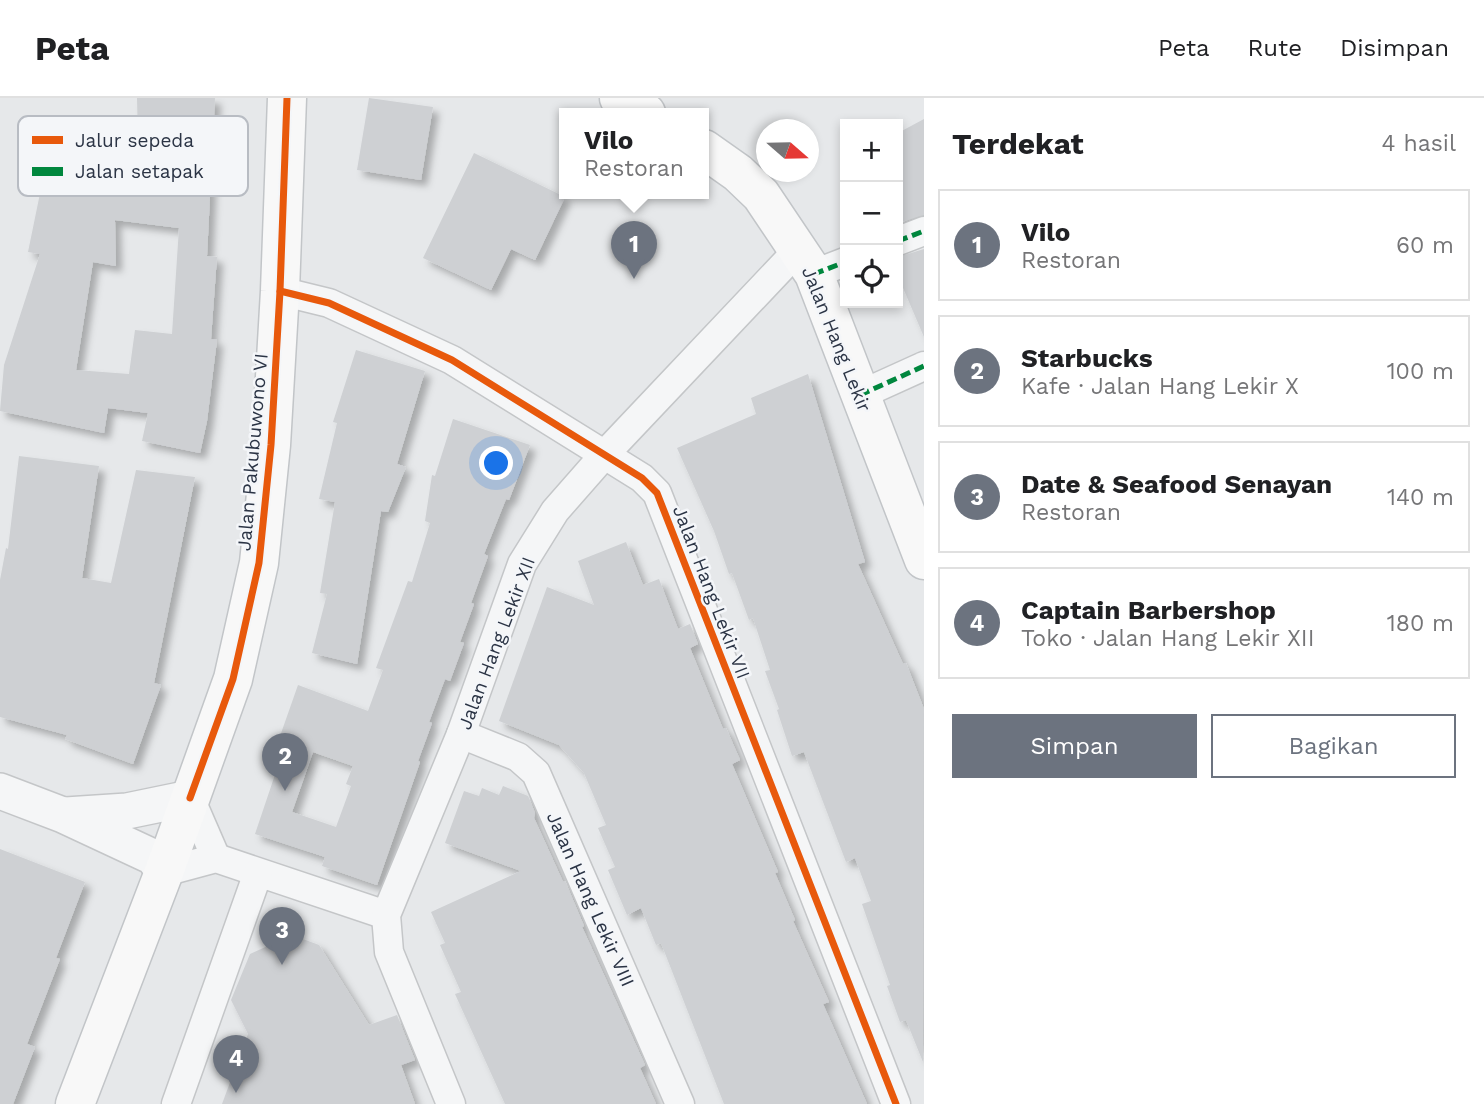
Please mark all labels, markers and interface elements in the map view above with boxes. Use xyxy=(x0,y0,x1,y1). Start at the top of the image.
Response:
text: Peta xyxy=(35,29,109,68)
text: Peta xyxy=(1158,34,1210,62)
text: Rute xyxy=(1248,34,1302,62)
text: Disimpan xyxy=(1340,34,1449,62)
popup xyxy=(559,108,709,199)
legend xyxy=(18,116,248,196)
north arrow xyxy=(756,119,819,182)
map controls xyxy=(840,119,903,308)
button: + xyxy=(840,119,903,182)
text: Vilo xyxy=(584,125,633,155)
text: Terdekat xyxy=(952,126,1084,161)
text: Jalur sepeda xyxy=(75,129,194,152)
text: 4 hasil xyxy=(1382,130,1456,157)
text: Restoran xyxy=(584,155,684,182)
text: Jalan setapak xyxy=(75,160,204,183)
button: − xyxy=(840,182,903,245)
text: Vilo xyxy=(1021,217,1070,247)
pin: 1 xyxy=(611,221,657,279)
text: 1 xyxy=(972,232,982,259)
text: 60 m xyxy=(1396,232,1454,259)
button: locate xyxy=(840,245,903,308)
text: Restoran xyxy=(1021,247,1121,274)
street label: Jalan Hang Lekir xyxy=(797,263,876,415)
text: Starbucks xyxy=(1021,343,1153,373)
street label: Jalan Pakubuwono VI xyxy=(232,352,273,552)
text: 2 xyxy=(970,358,984,385)
text: 100 m xyxy=(1387,358,1454,385)
text: Kafe · Jalan Hang Lekir X xyxy=(1021,373,1299,400)
your location xyxy=(479,446,513,480)
text: Date & Seafood Senayan xyxy=(1021,469,1332,499)
text: 3 xyxy=(970,484,984,511)
text: 140 m xyxy=(1387,484,1454,511)
text: Restoran xyxy=(1021,499,1121,526)
street label: Jalan Hang Lekir VII xyxy=(668,502,755,682)
street label: Jalan Hang Lekir XII xyxy=(453,554,540,733)
text: Captain Barbershop xyxy=(1021,595,1276,625)
text: 4 xyxy=(970,610,984,637)
text: 180 m xyxy=(1387,610,1454,637)
text: Toko · Jalan Hang Lekir XII xyxy=(1021,625,1314,652)
button: Simpan xyxy=(952,714,1197,778)
button: Bagikan xyxy=(1211,714,1456,778)
pin: 2 xyxy=(262,733,308,791)
street label: Jalan Hang Lekir VIII xyxy=(542,808,640,990)
pin: 3 xyxy=(259,907,305,965)
pin: 4 xyxy=(213,1035,259,1093)

